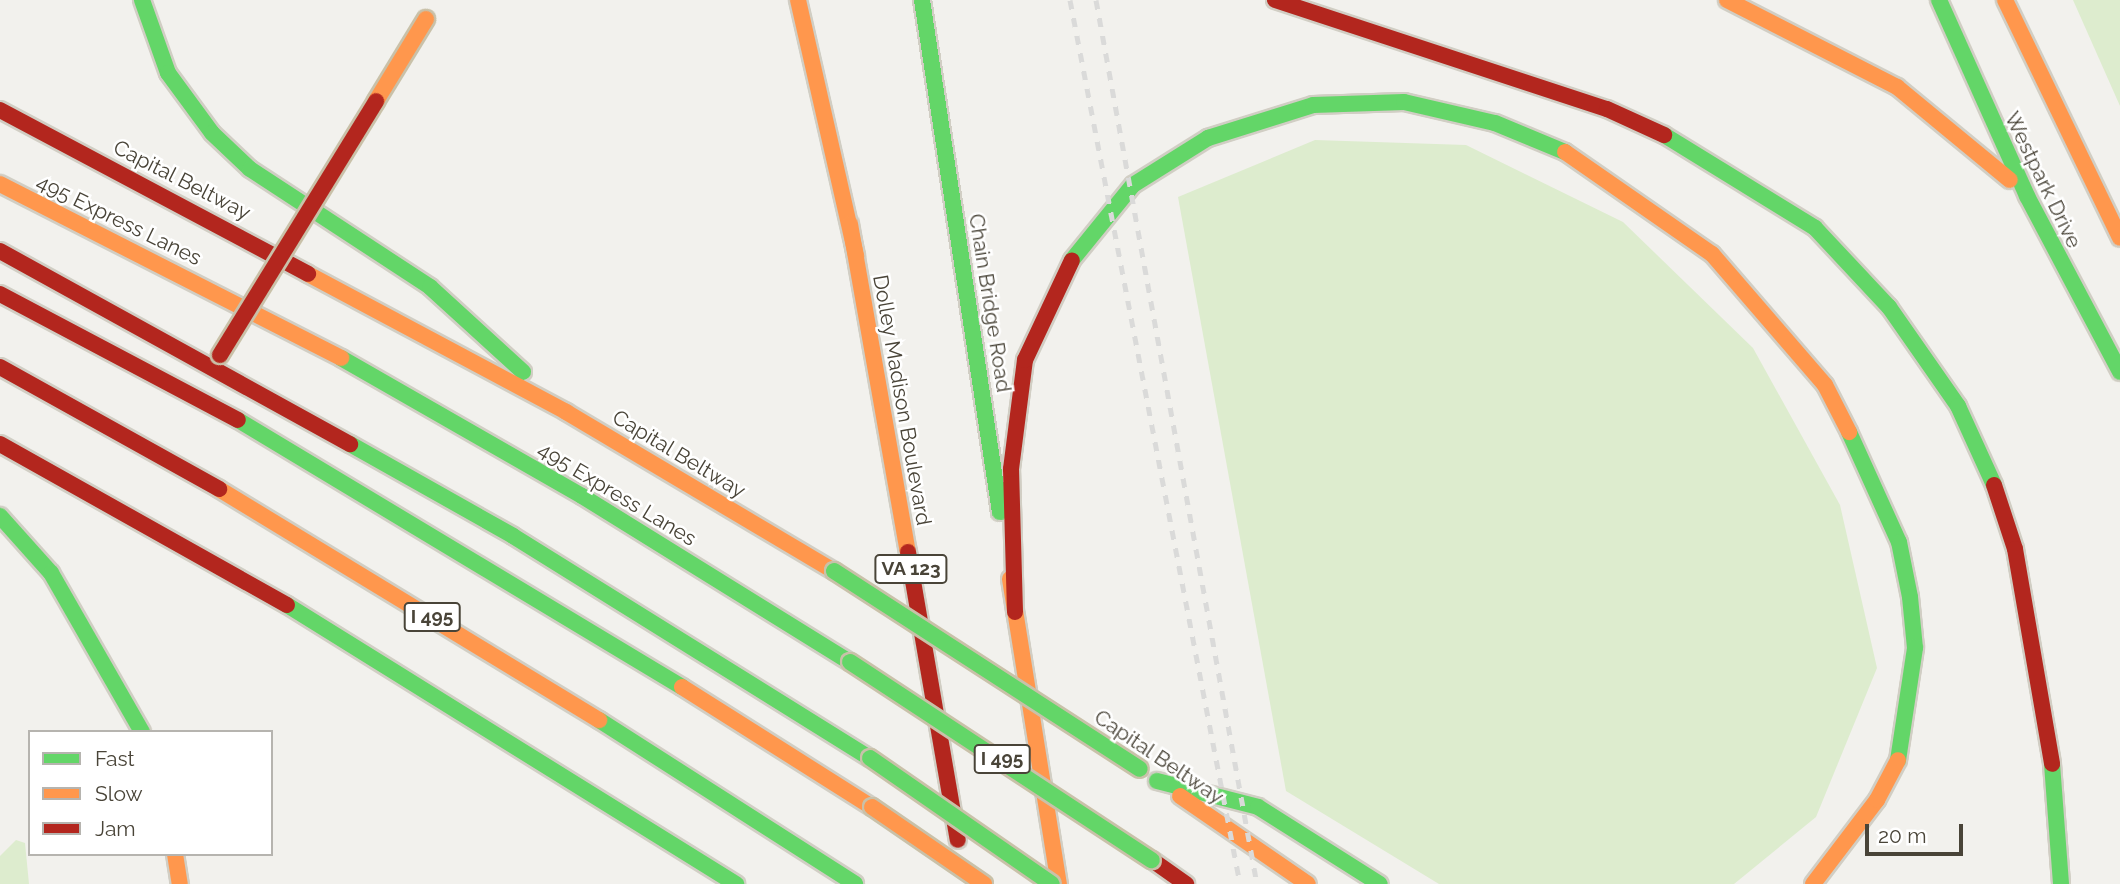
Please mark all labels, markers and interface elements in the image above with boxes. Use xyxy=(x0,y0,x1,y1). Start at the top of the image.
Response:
street label: Westpark Drive xyxy=(1999,108,2087,252)
street label: Capital Beltway xyxy=(109,134,255,226)
street label: 495 Express Lanes xyxy=(32,169,206,271)
street label: Chain Bridge Road xyxy=(963,212,1017,394)
street label: Dolley Madison Boulevard xyxy=(867,272,937,528)
street label: Capital Beltway xyxy=(608,404,750,504)
street label: 495 Express Lanes xyxy=(533,437,701,551)
road number: VA 123 xyxy=(872,554,950,584)
road number: I 495 xyxy=(402,602,462,632)
street label: Capital Beltway xyxy=(1089,704,1229,810)
legend xyxy=(28,730,273,856)
road number: I 495 xyxy=(972,744,1032,774)
text: Fast xyxy=(95,746,135,771)
text: Slow xyxy=(95,781,143,806)
scale bar xyxy=(1868,810,1966,854)
text: Jam xyxy=(95,816,136,841)
text: 20 m xyxy=(1878,823,1926,848)

